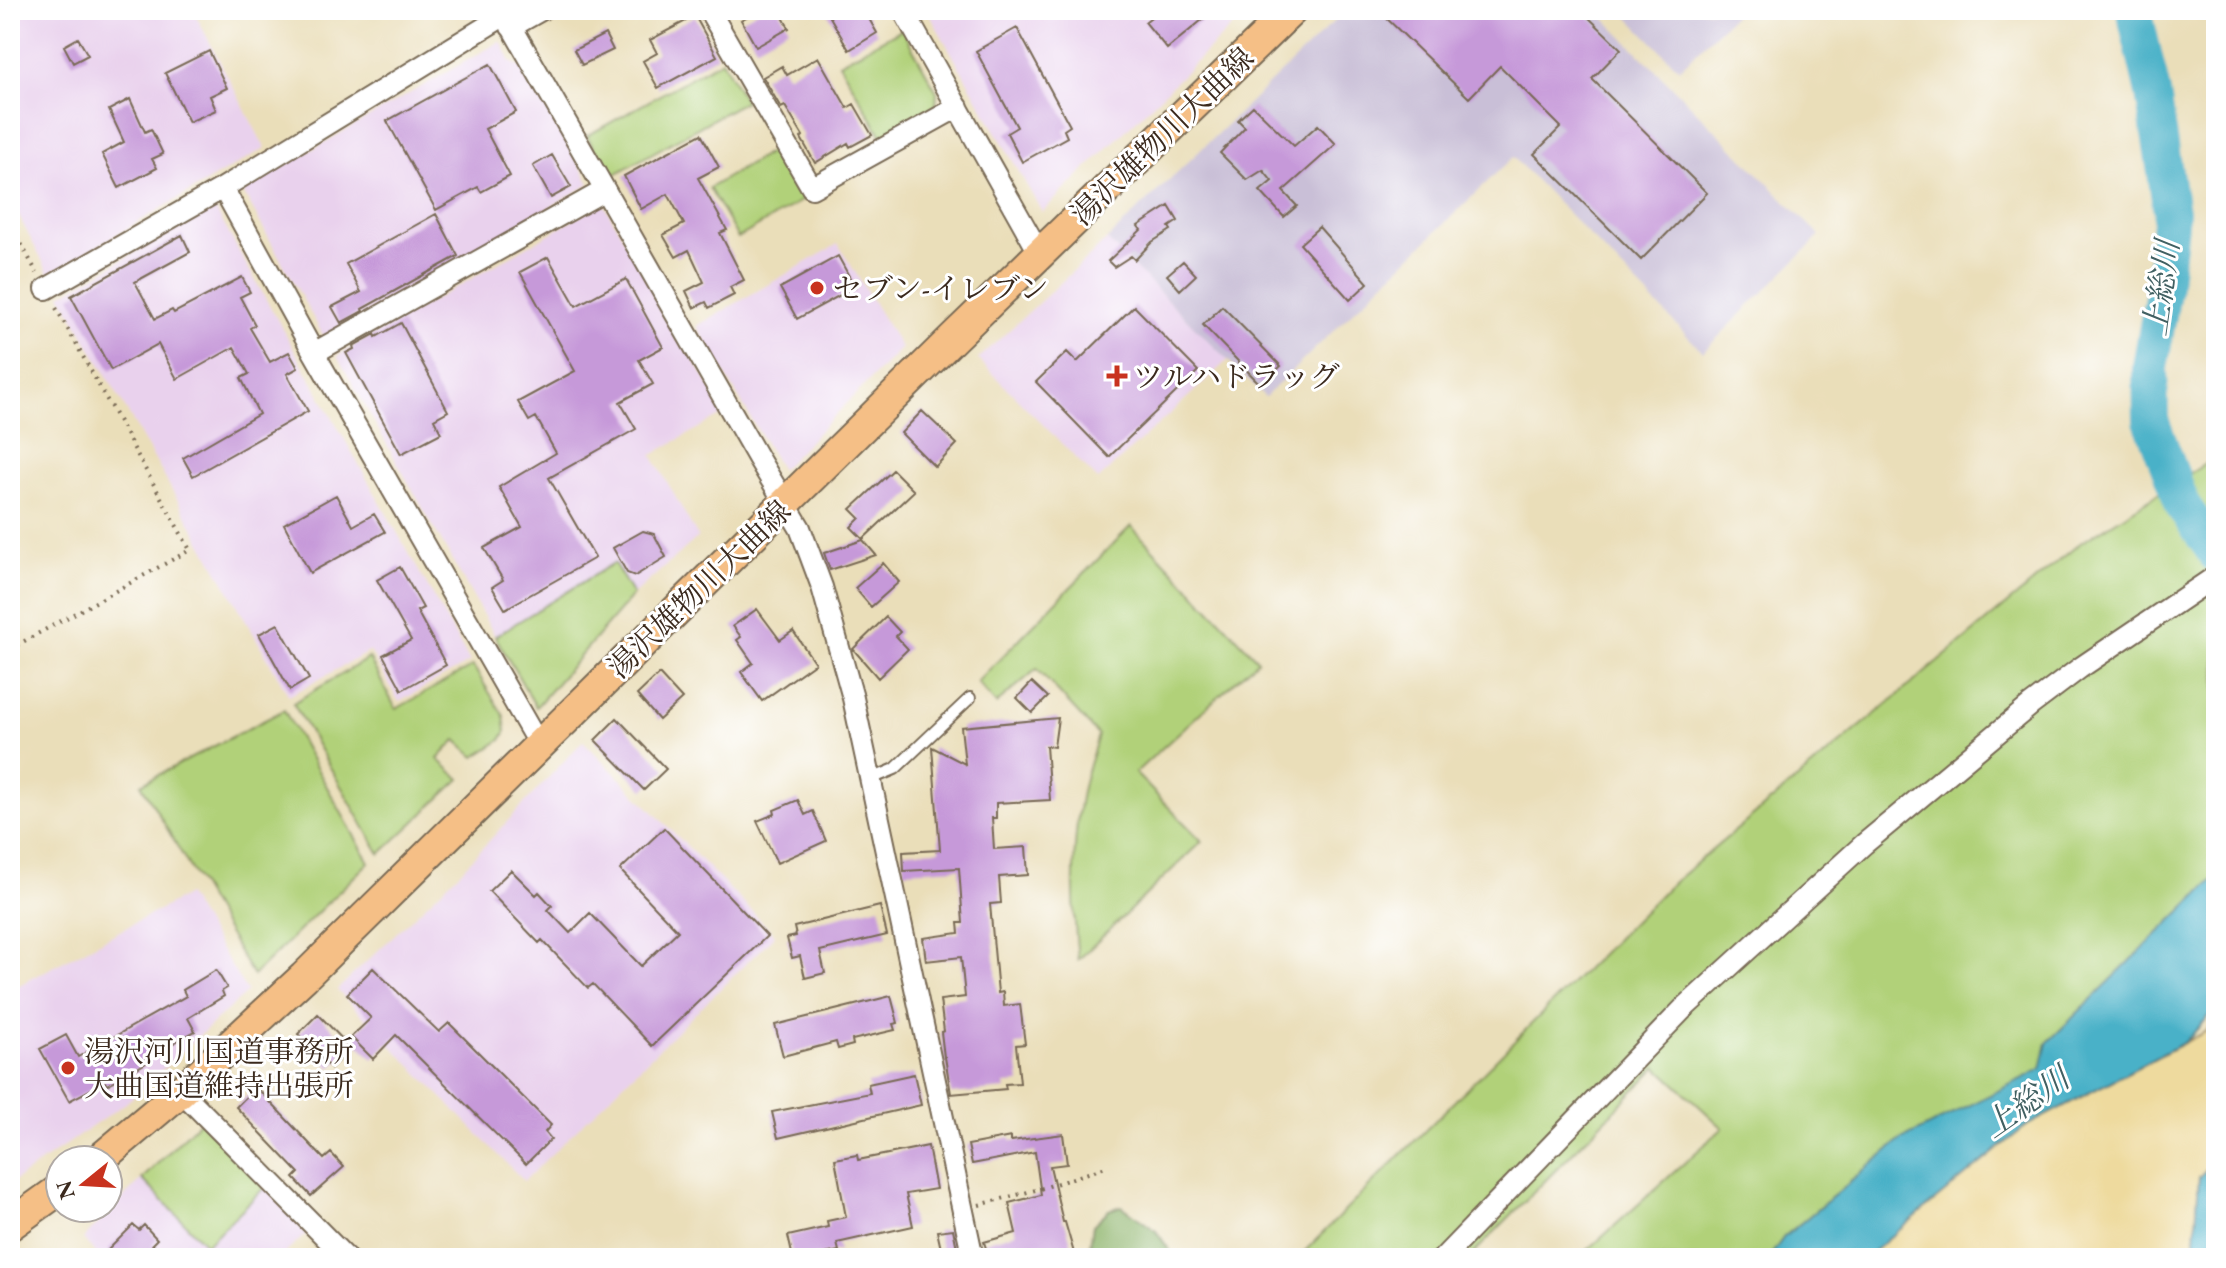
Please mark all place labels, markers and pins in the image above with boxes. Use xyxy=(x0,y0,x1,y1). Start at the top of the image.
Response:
place label: セブン-イレブン xyxy=(833,269,1049,308)
marker: セブン-イレブン xyxy=(808,279,826,297)
place label: ツルハドラッグ xyxy=(1133,357,1340,396)
marker: ツルハドラッグ xyxy=(1108,367,1126,385)
place label: 湯沢河川国道事務所 大曲国道維持出張所 xyxy=(84,1032,354,1105)
marker: 湯沢河川国道事務所 大曲国道維持出張所 xyxy=(59,1059,77,1077)

